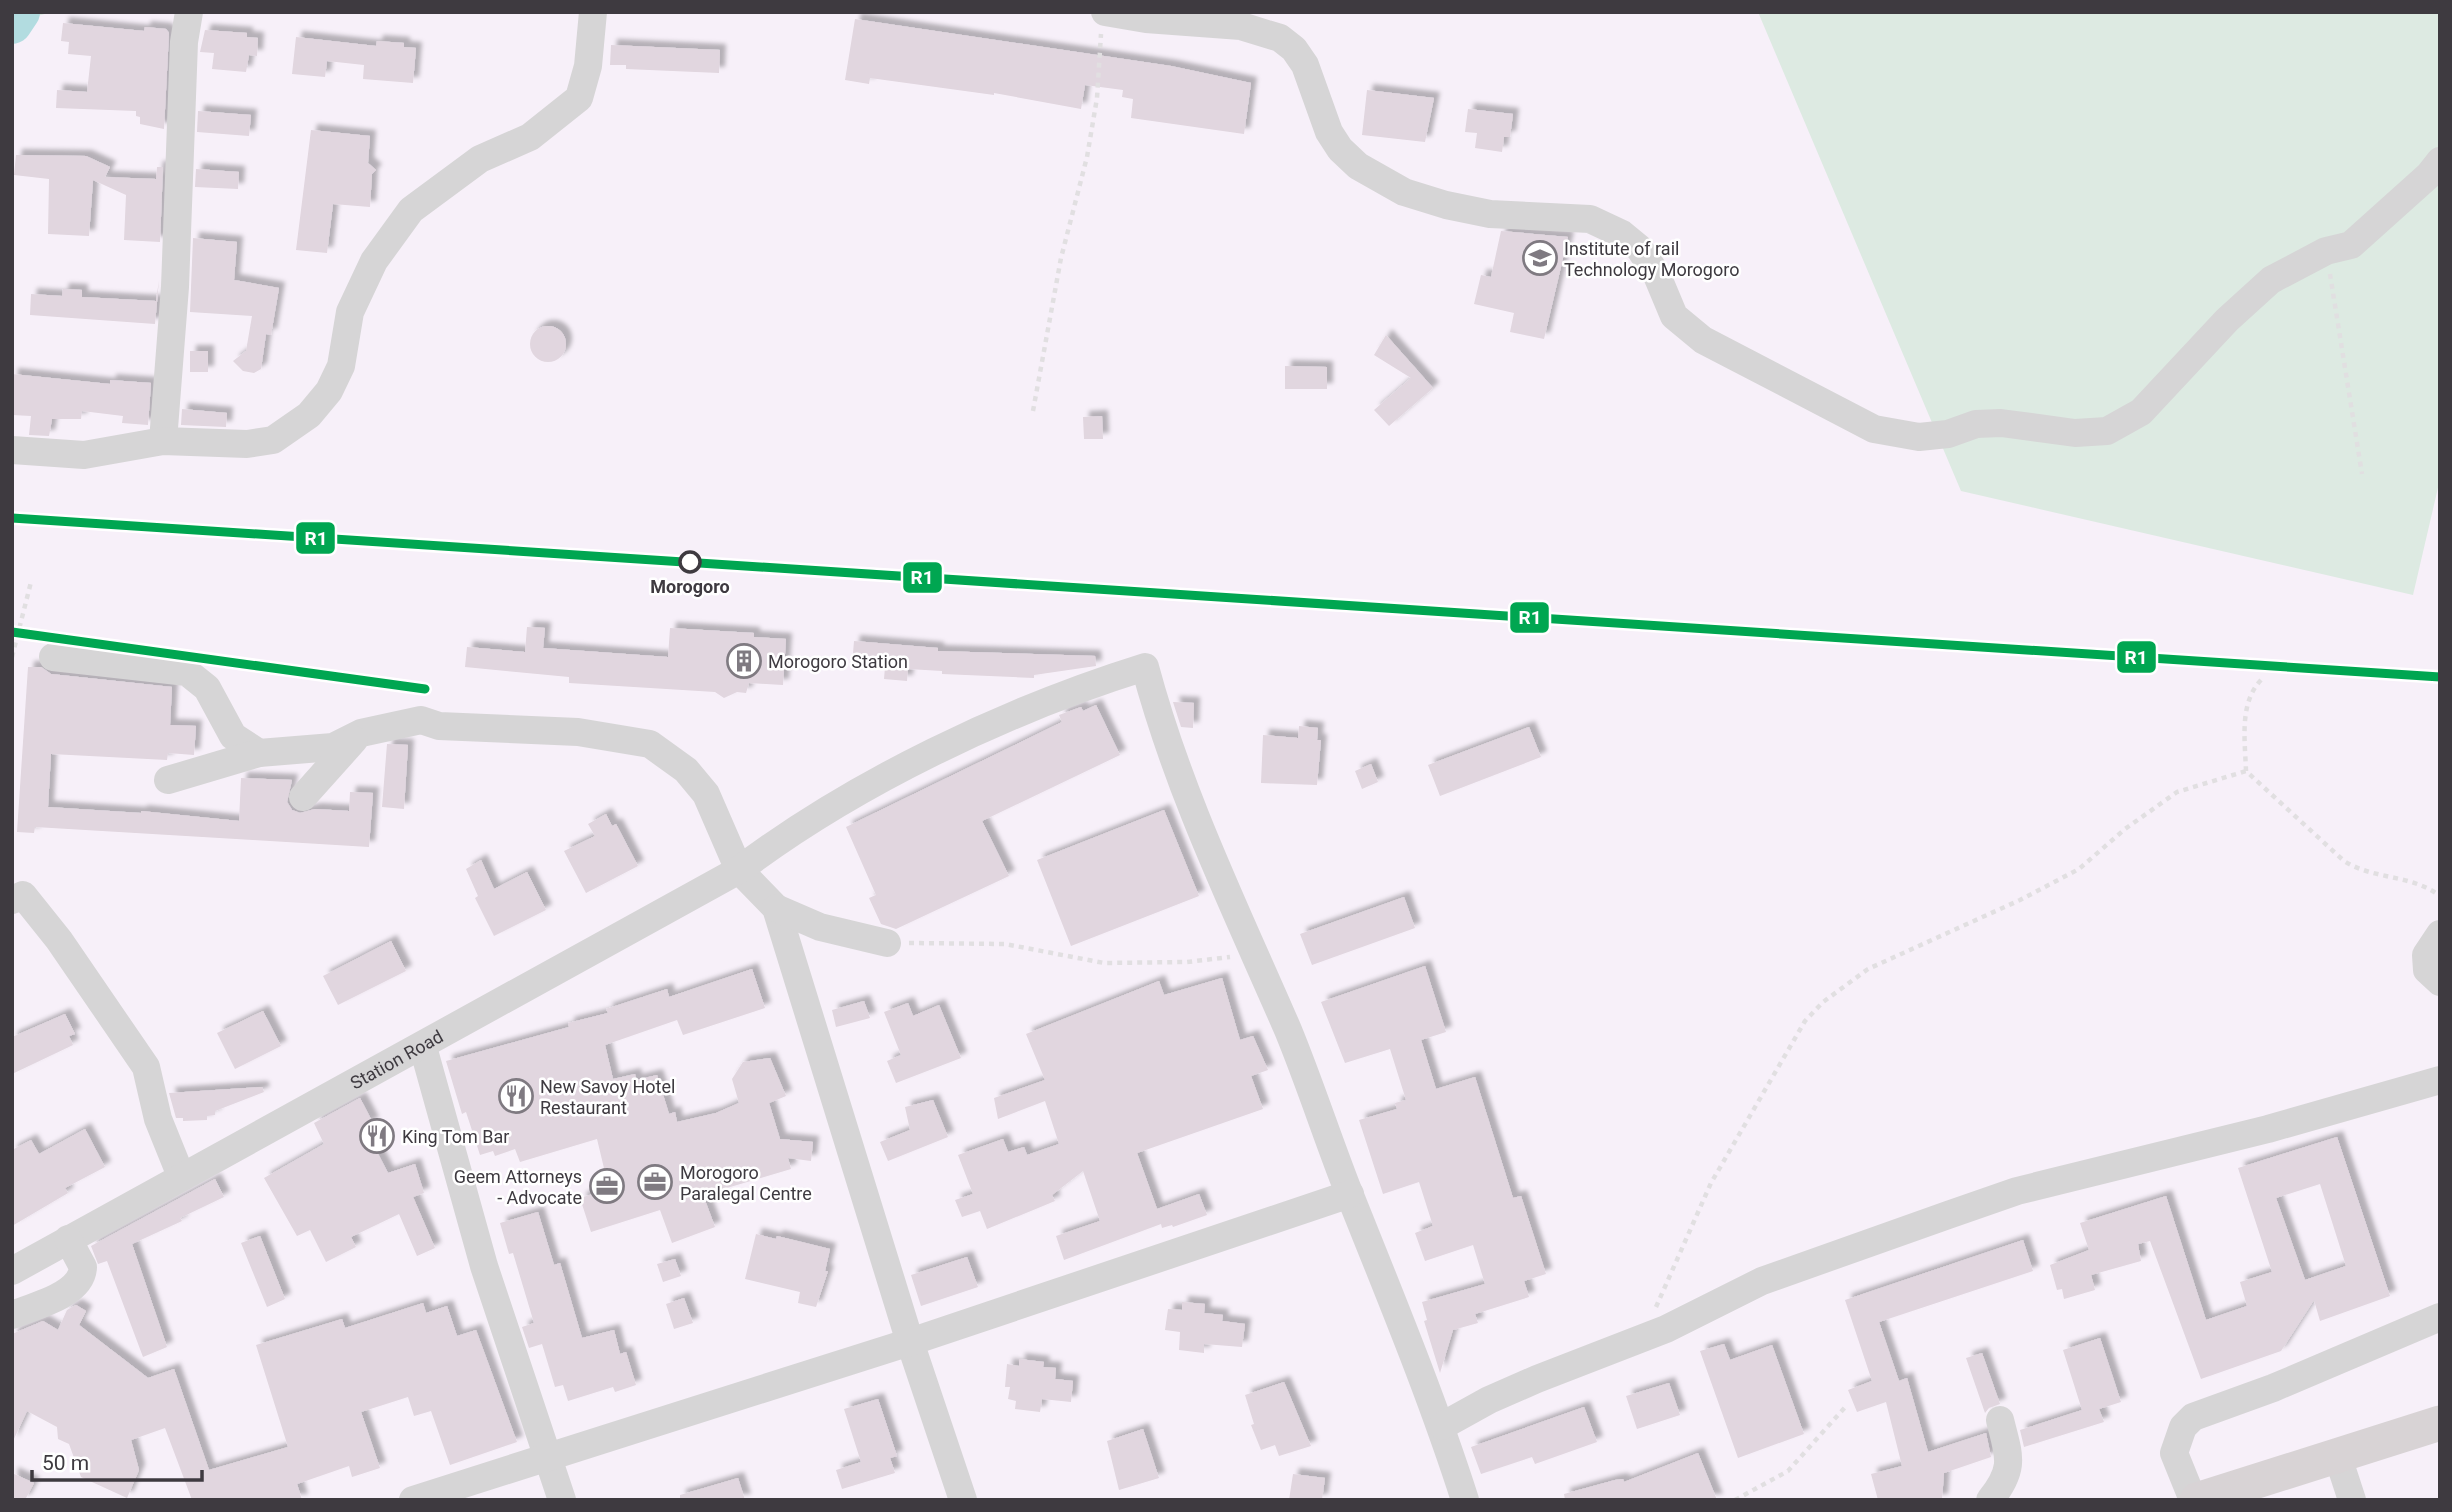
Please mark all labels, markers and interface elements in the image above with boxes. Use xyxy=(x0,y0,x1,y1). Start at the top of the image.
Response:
place label: Institute of rail Technology Morogoro xyxy=(1564,238,1739,280)
school or university icon: Institute of rail Technology Morogoro xyxy=(1521,239,1559,277)
line badge: R1 xyxy=(295,521,336,555)
text: R1 xyxy=(304,527,328,550)
marker: Morogoro xyxy=(679,551,701,573)
line badge: R1 xyxy=(902,561,943,594)
text: R1 xyxy=(910,566,934,589)
place label: Morogoro xyxy=(650,576,730,597)
line badge: R1 xyxy=(1509,601,1550,634)
text: R1 xyxy=(1518,606,1542,629)
line badge: R1 xyxy=(2116,640,2157,674)
building icon: Morogoro Station xyxy=(725,642,763,680)
text: R1 xyxy=(2124,646,2148,669)
place label: Morogoro Station xyxy=(768,651,908,672)
street label: Station Road xyxy=(346,1025,446,1093)
place label: New Savoy Hotel Restaurant xyxy=(540,1076,675,1118)
restaurant icon: New Savoy Hotel Restaurant xyxy=(497,1077,535,1115)
restaurant icon: King Tom Bar xyxy=(358,1117,396,1155)
place label: King Tom Bar xyxy=(402,1126,509,1147)
place label: Morogoro Paralegal Centre xyxy=(680,1162,812,1204)
office icon: Morogoro Paralegal Centre xyxy=(636,1163,674,1201)
place label: Geem Attorneys - Advocate xyxy=(454,1166,582,1208)
office icon: Geem Attorneys - Advocate xyxy=(588,1167,626,1205)
scale bar xyxy=(32,1438,201,1482)
text: 50 m xyxy=(42,1451,89,1475)

